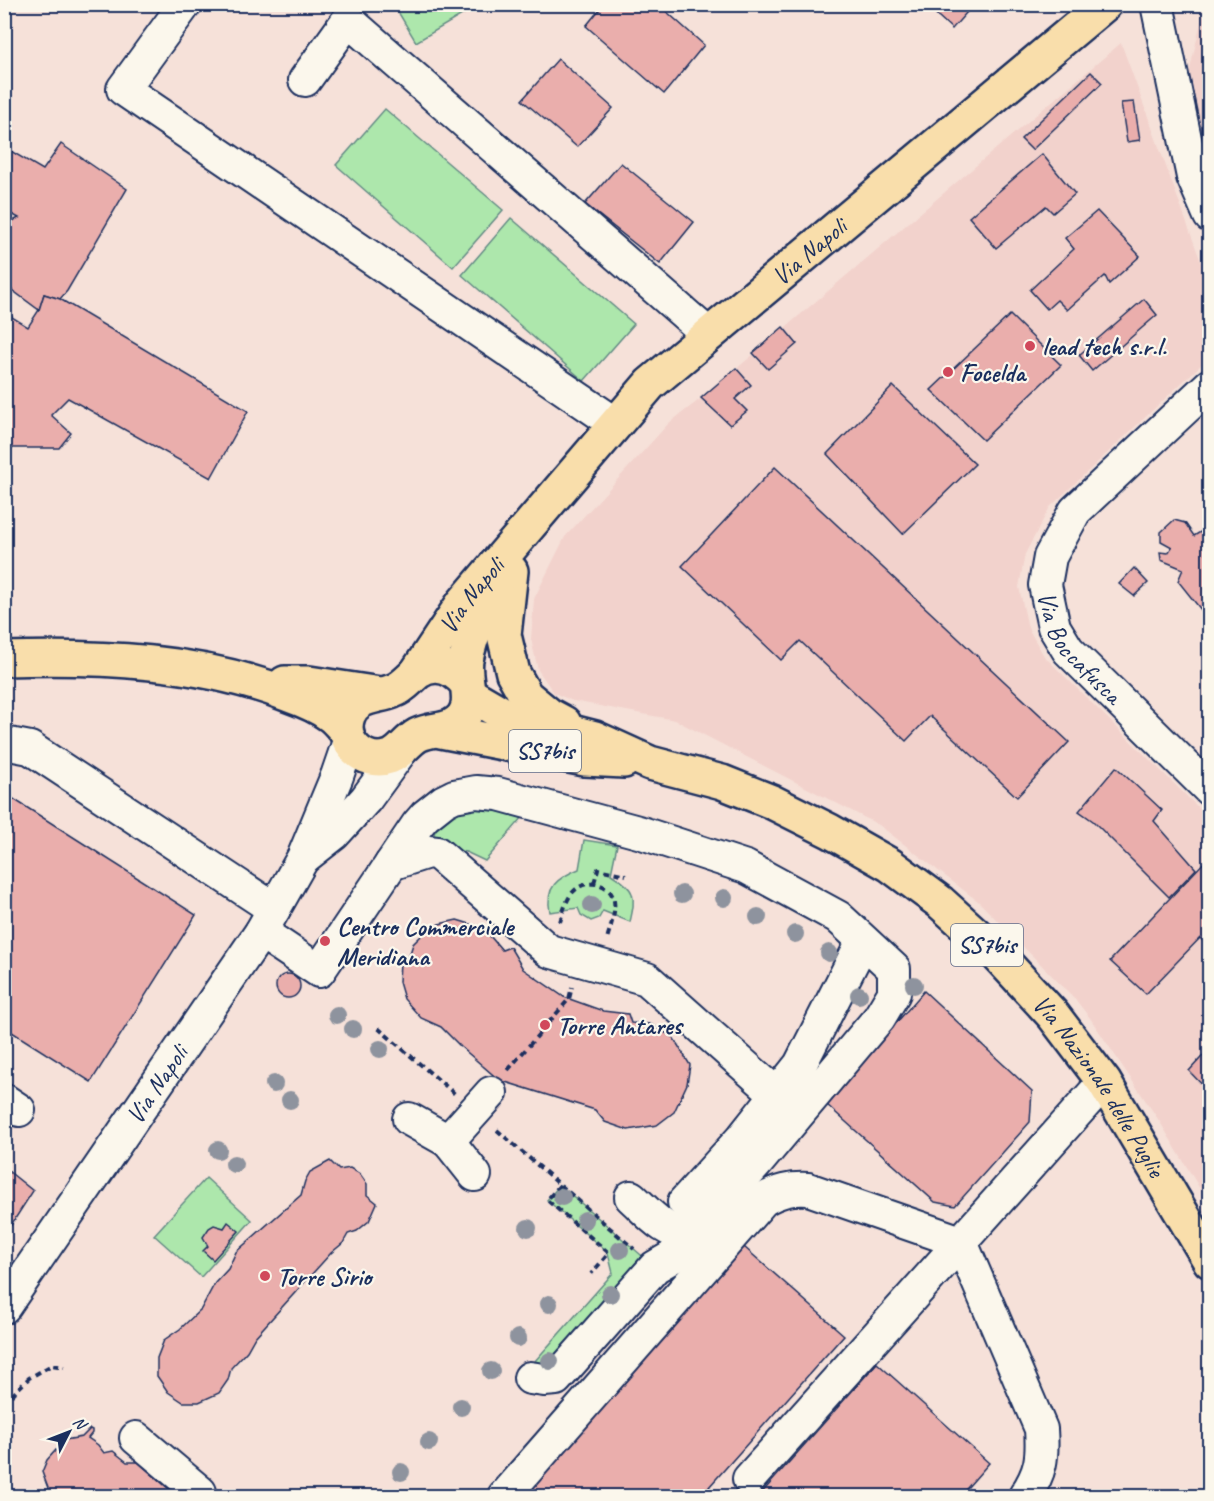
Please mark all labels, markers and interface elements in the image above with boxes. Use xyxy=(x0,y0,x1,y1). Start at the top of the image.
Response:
street label: Via Napoli xyxy=(765,209,856,293)
place label: lead tech s.r.l. xyxy=(1042,330,1167,363)
marker: lead tech s.r.l. xyxy=(1023,339,1037,353)
place label: Focelda xyxy=(960,356,1027,389)
marker: Focelda xyxy=(941,365,955,379)
street label: Via Napoli xyxy=(431,548,514,640)
street label: Via Boccafusca xyxy=(1030,589,1131,713)
road number: SS7bis xyxy=(509,730,581,772)
place label: Centro Commerciale Meridiana xyxy=(337,910,515,973)
road number: SS7bis xyxy=(951,924,1023,966)
marker: Centro Commerciale Meridiana xyxy=(318,934,332,948)
street label: Via Nazionale delle Puglie xyxy=(1025,988,1173,1184)
place label: Torre Antares xyxy=(557,1009,684,1042)
marker: Torre Antares xyxy=(538,1018,552,1032)
street label: Via Napoli xyxy=(119,1036,197,1130)
place label: Torre Sirio xyxy=(277,1260,374,1293)
marker: Torre Sirio xyxy=(258,1269,272,1283)
north arrow xyxy=(39,1402,99,1462)
text: N xyxy=(69,1412,92,1435)

